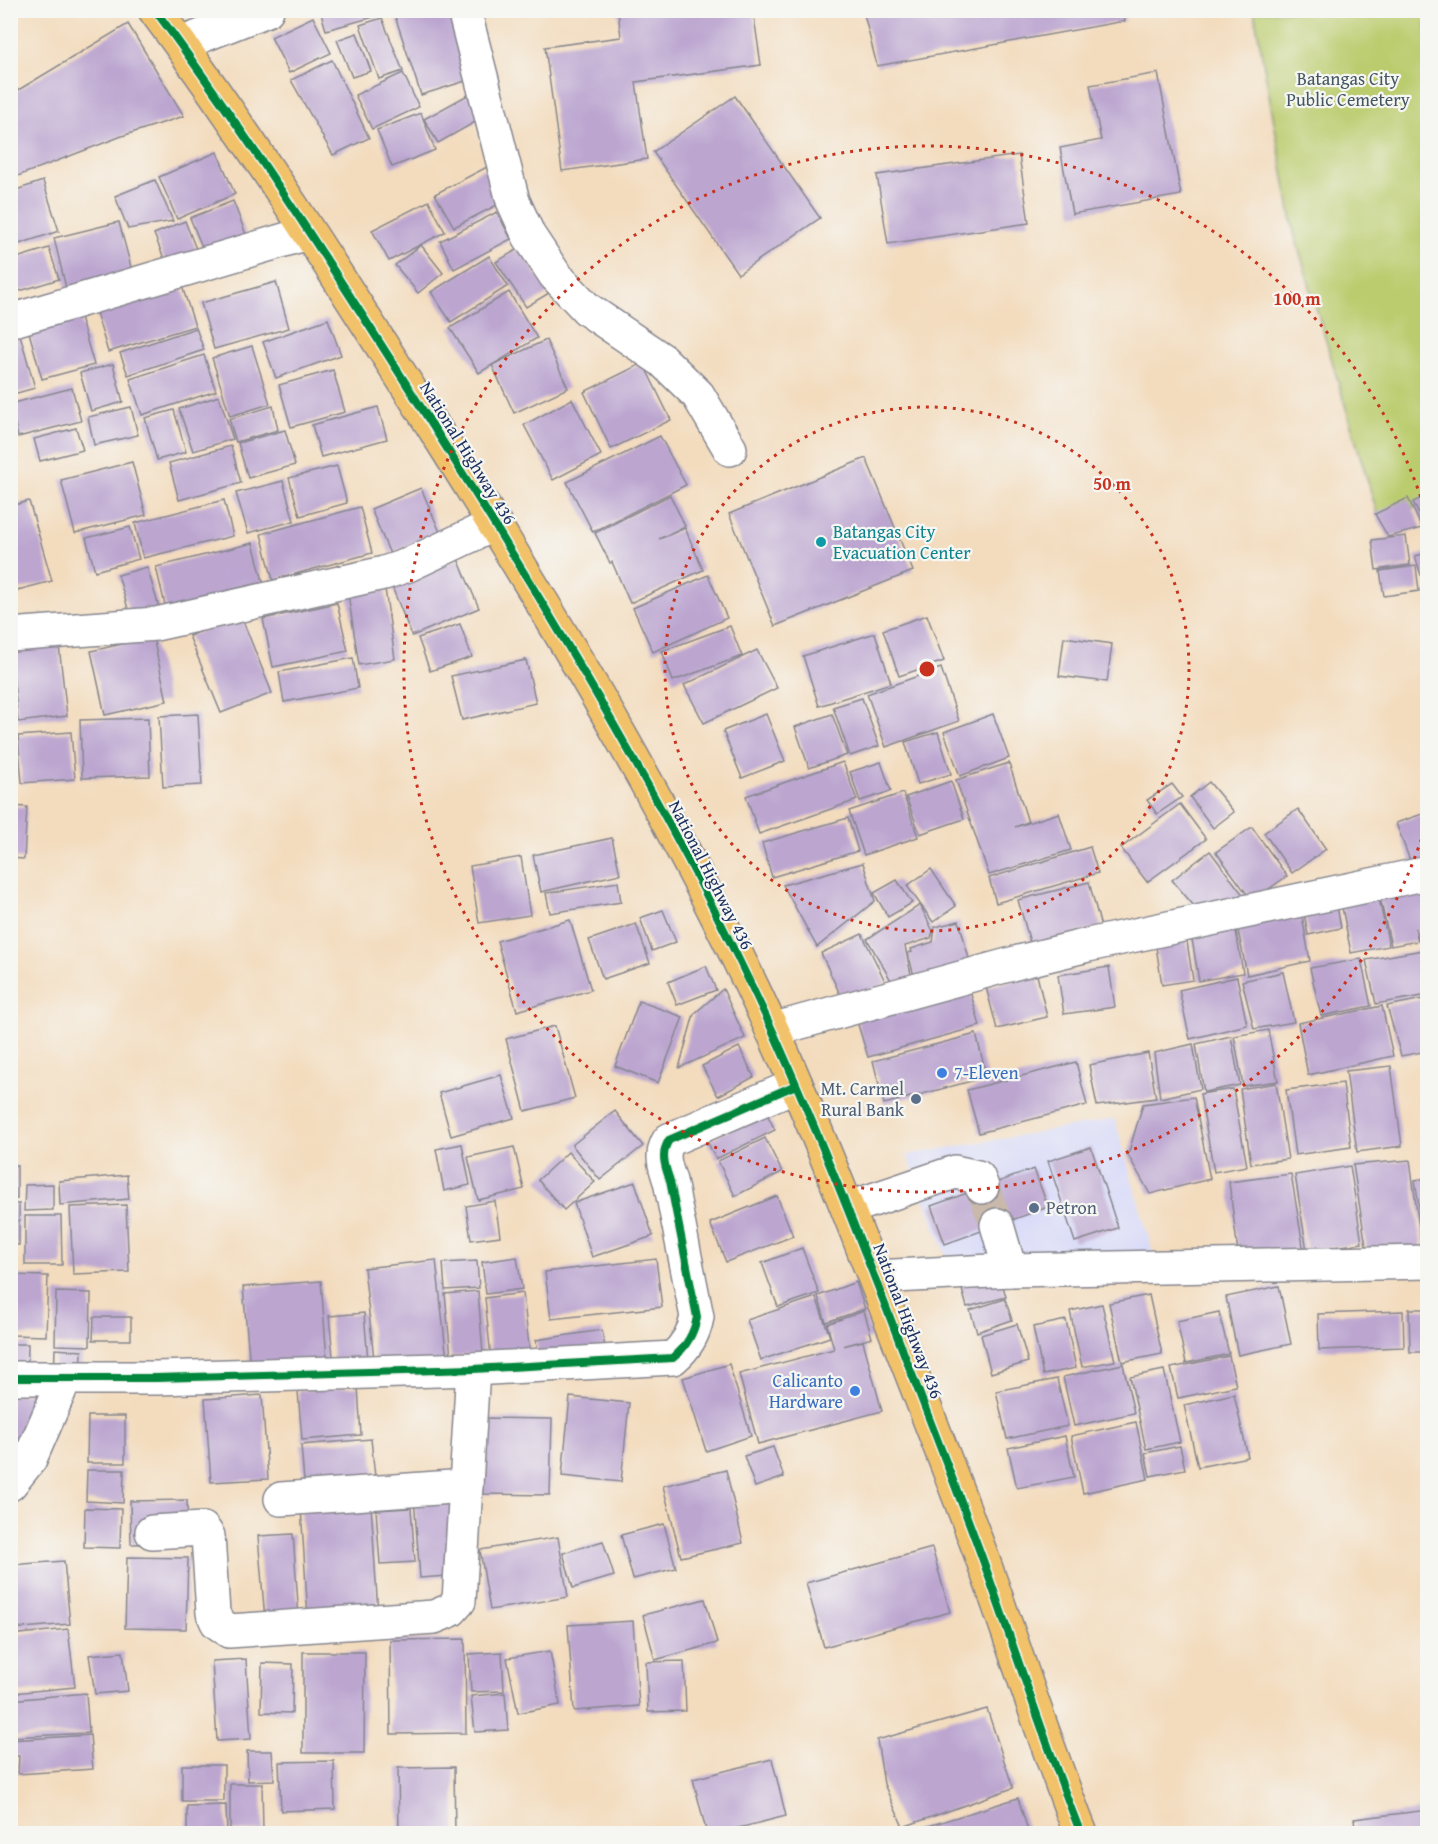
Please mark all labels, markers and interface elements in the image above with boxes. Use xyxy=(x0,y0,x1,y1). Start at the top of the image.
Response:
park label: Batangas City Public Cemetery xyxy=(1286,65,1410,113)
text: 100 m xyxy=(1273,285,1321,312)
street label: National Highway 436 xyxy=(413,376,523,530)
text: 50 m xyxy=(1093,470,1132,497)
place label: Batangas City Evacuation Center xyxy=(833,518,971,566)
marker: Batangas City Evacuation Center xyxy=(814,535,828,549)
centre of rings xyxy=(917,659,937,679)
street label: National Highway 436 xyxy=(662,795,761,954)
place label: 7-Eleven xyxy=(954,1059,1019,1086)
marker: 7-Eleven xyxy=(935,1066,949,1080)
place label: Mt. Carmel Rural Bank xyxy=(821,1075,905,1123)
marker: Mt. Carmel Rural Bank xyxy=(909,1092,923,1106)
place label: Petron xyxy=(1046,1194,1097,1221)
marker: Petron xyxy=(1027,1201,1041,1215)
street label: National Highway 436 xyxy=(866,1239,951,1402)
place label: Calicanto Hardware xyxy=(769,1367,843,1415)
marker: Calicanto Hardware xyxy=(848,1384,862,1398)

